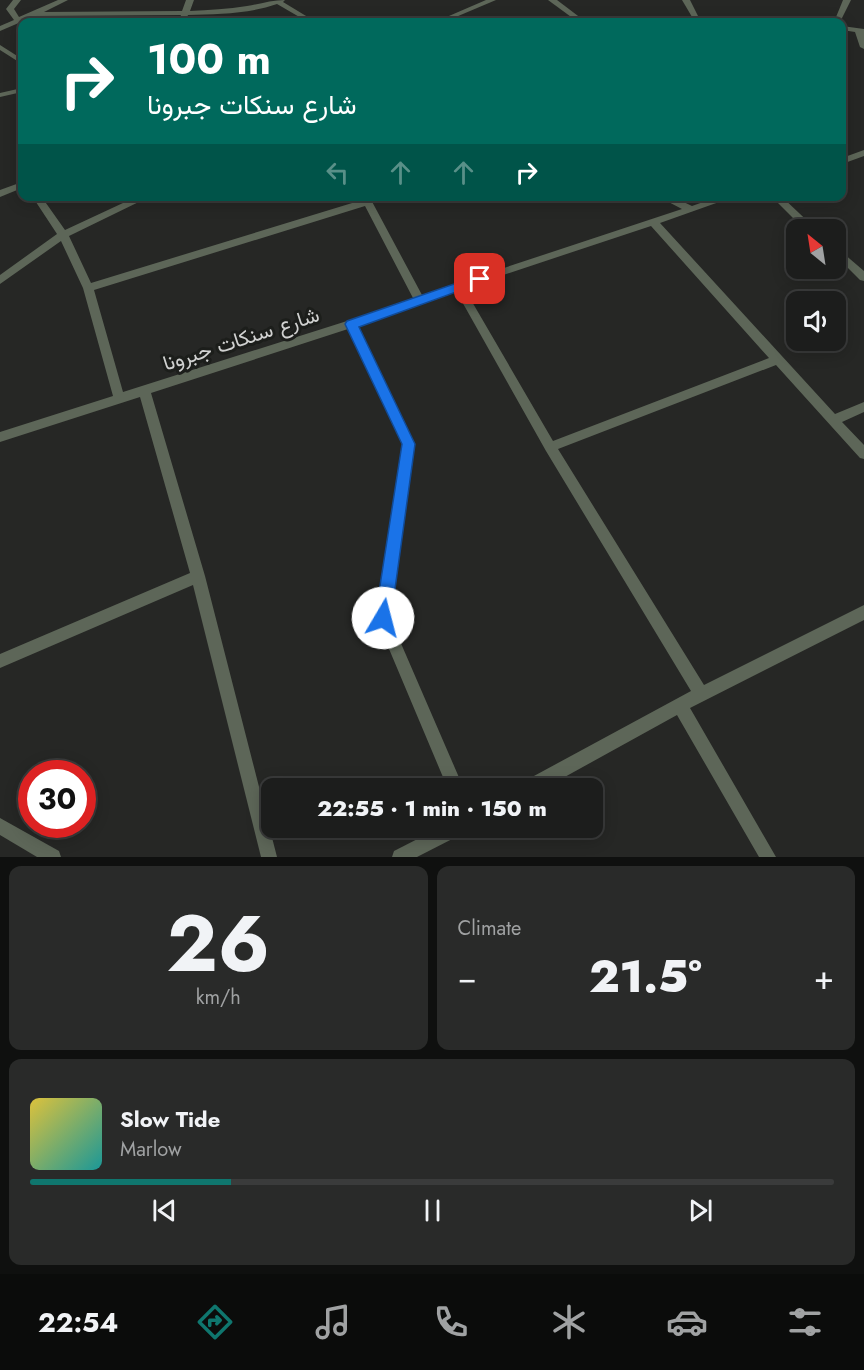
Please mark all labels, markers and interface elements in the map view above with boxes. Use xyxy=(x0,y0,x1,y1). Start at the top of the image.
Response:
text: 100 m xyxy=(147,29,271,90)
icon: right xyxy=(48,42,126,120)
text: شارع سنكات جبرونا xyxy=(147,85,357,124)
icon: left xyxy=(321,156,354,189)
icon: ahead xyxy=(384,156,417,189)
icon: ahead xyxy=(447,156,480,189)
icon: right xyxy=(510,156,543,189)
north arrow xyxy=(786,219,846,279)
map controls xyxy=(786,219,846,351)
pin xyxy=(454,253,505,304)
icon: arrive xyxy=(463,262,496,295)
button: sound xyxy=(786,291,846,351)
street label: شارع سنكات جبرونا xyxy=(159,300,323,378)
position arrow xyxy=(351,586,415,650)
speed limit sign: 30 xyxy=(18,760,96,838)
text: 22:55 · 1 min · 150 m xyxy=(317,792,547,824)
text: 26 xyxy=(167,888,270,1000)
text: Climate xyxy=(458,914,521,943)
text: 21.5° xyxy=(589,944,702,1009)
text: − xyxy=(458,954,477,1001)
text: + xyxy=(814,954,834,1001)
text: km/h xyxy=(196,983,241,1012)
text: Slow Tide xyxy=(120,1103,220,1135)
text: Marlow xyxy=(120,1135,182,1164)
icon: previous xyxy=(148,1194,181,1227)
icon: pause xyxy=(416,1194,449,1227)
icon: next xyxy=(684,1194,717,1227)
icon: directions xyxy=(194,1301,236,1343)
icon: music xyxy=(312,1301,354,1343)
icon: phone xyxy=(430,1301,472,1343)
icon: climate xyxy=(548,1301,590,1343)
icon: car xyxy=(666,1301,708,1343)
icon: filters xyxy=(784,1301,826,1343)
text: 22:54 xyxy=(38,1303,118,1342)

